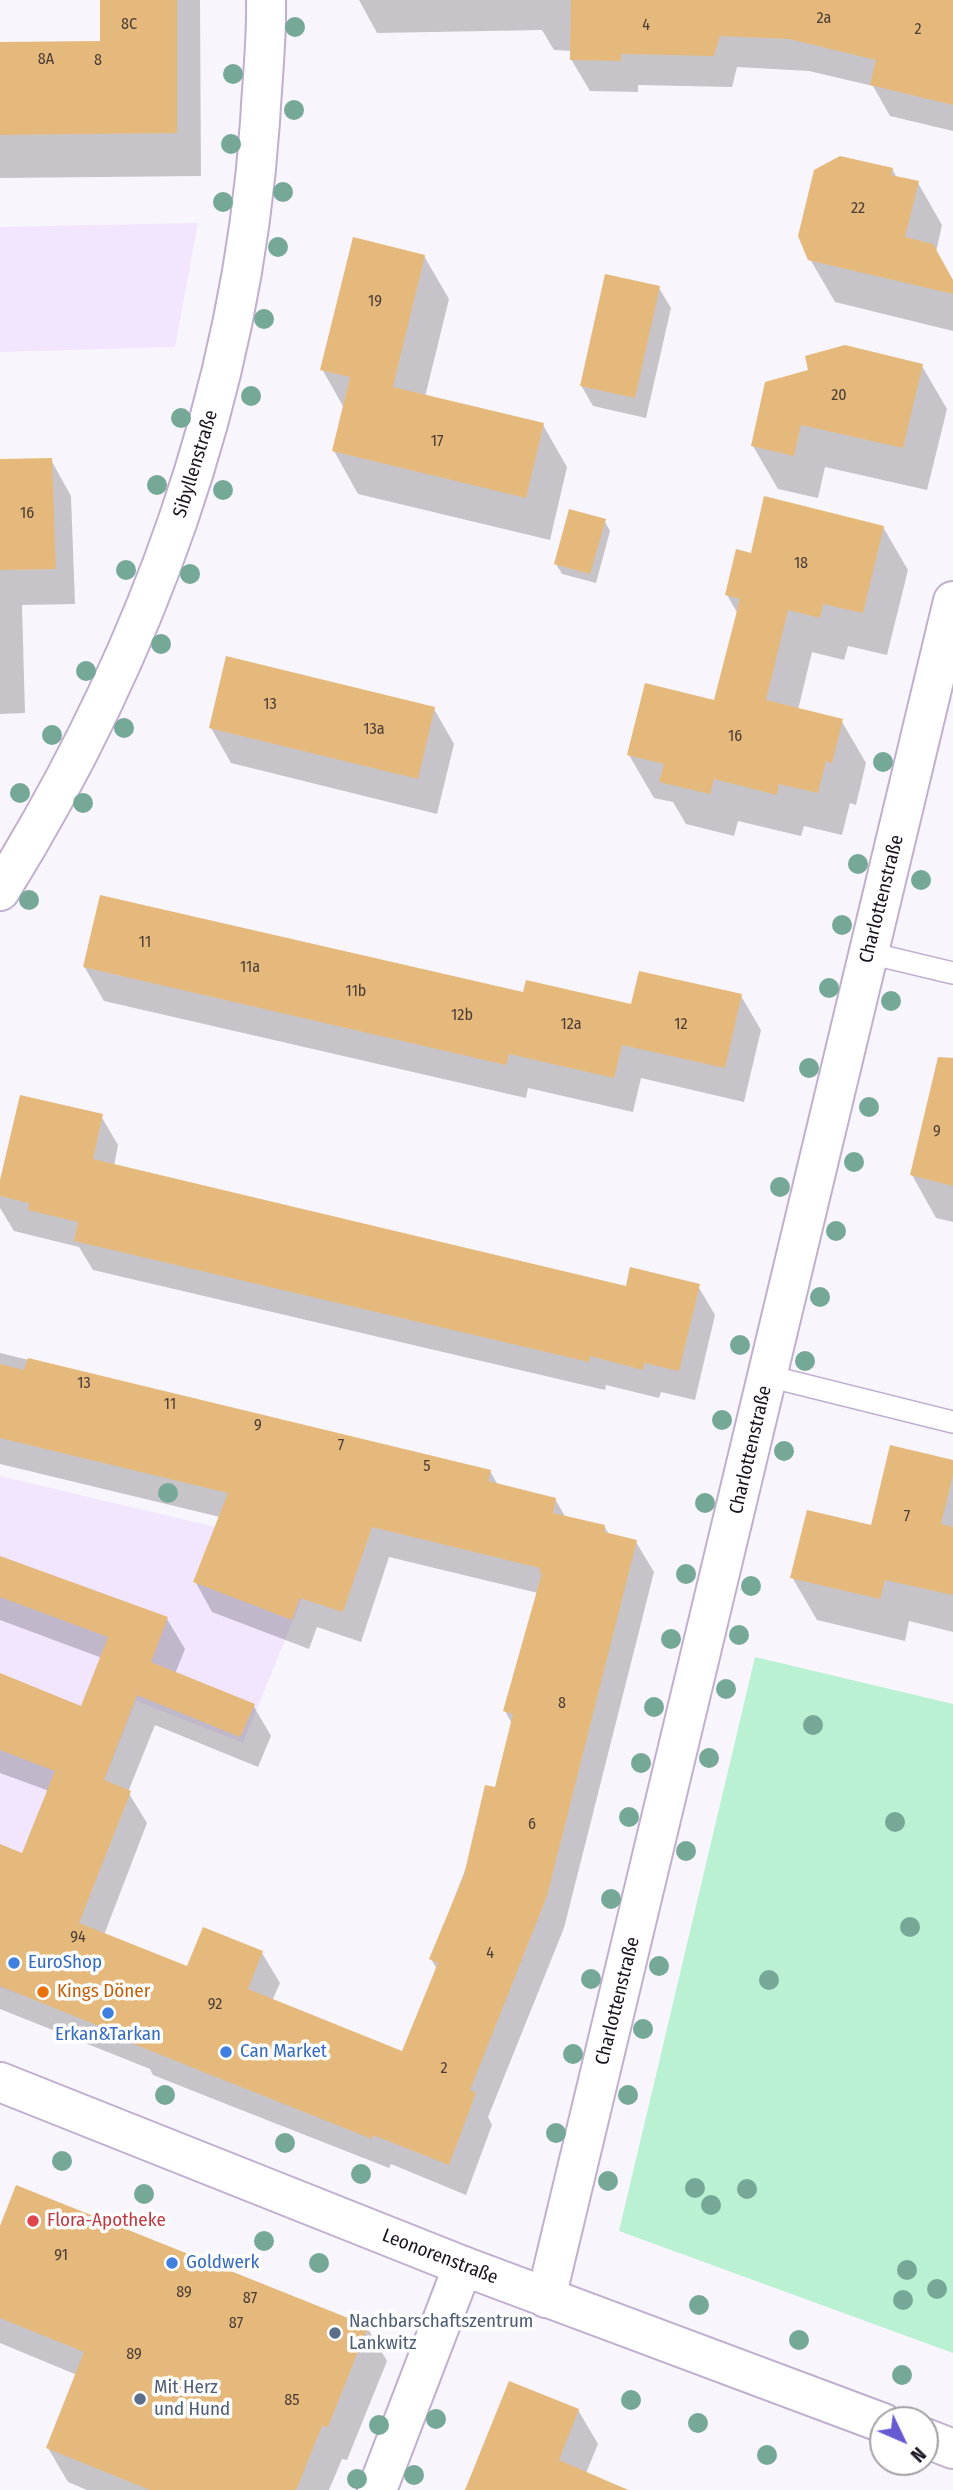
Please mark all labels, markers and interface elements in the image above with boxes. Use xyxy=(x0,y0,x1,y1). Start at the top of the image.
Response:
house number: 2a xyxy=(817,9,831,29)
house number: 8C xyxy=(121,15,137,35)
house number: 4 xyxy=(642,16,650,36)
house number: 2 xyxy=(914,20,922,40)
house number: 8A xyxy=(38,50,54,70)
house number: 8 xyxy=(94,51,102,71)
house number: 22 xyxy=(851,199,865,219)
house number: 19 xyxy=(368,292,382,312)
house number: 20 xyxy=(831,386,847,406)
street label: Sibyllenstraße xyxy=(169,407,223,521)
house number: 17 xyxy=(431,432,443,452)
house number: 16 xyxy=(20,504,34,524)
house number: 18 xyxy=(794,554,808,574)
house number: 13 xyxy=(263,695,277,715)
house number: 13a xyxy=(363,720,385,740)
house number: 16 xyxy=(728,727,742,747)
street label: Charlottenstraße xyxy=(855,833,909,965)
house number: 11 xyxy=(139,933,151,953)
house number: 11a xyxy=(240,958,260,978)
house number: 11b xyxy=(346,982,366,1002)
house number: 12b xyxy=(451,1006,473,1026)
house number: 12a xyxy=(560,1015,582,1035)
house number: 12 xyxy=(674,1015,688,1035)
house number: 9 xyxy=(933,1122,941,1142)
house number: 13 xyxy=(77,1374,91,1394)
street label: Charlottenstraße xyxy=(725,1384,777,1516)
house number: 11 xyxy=(164,1395,176,1415)
house number: 9 xyxy=(254,1416,262,1436)
house number: 7 xyxy=(338,1436,344,1456)
house number: 5 xyxy=(423,1457,431,1477)
house number: 7 xyxy=(904,1507,910,1527)
house number: 8 xyxy=(558,1694,566,1714)
house number: 6 xyxy=(528,1815,536,1835)
house number: 94 xyxy=(70,1928,86,1948)
street label: Charlottenstraße xyxy=(591,1935,645,2067)
house number: 4 xyxy=(486,1944,494,1964)
place label: EuroShop xyxy=(28,1952,102,1974)
marker: EuroShop xyxy=(6,1955,22,1971)
place label: Kings Döner xyxy=(57,1981,150,2003)
marker: Kings Döner xyxy=(35,1984,51,2000)
house number: 92 xyxy=(208,1995,222,2015)
marker: Erkan&Tarkan xyxy=(100,2005,116,2021)
place label: Erkan&Tarkan xyxy=(55,2024,161,2046)
place label: Can Market xyxy=(240,2041,327,2063)
marker: Can Market xyxy=(218,2044,234,2060)
house number: 2 xyxy=(440,2059,448,2079)
place label: Flora-Apotheke xyxy=(47,2210,166,2232)
marker: Flora-Apotheke xyxy=(25,2213,41,2229)
street label: Leonorenstraße xyxy=(379,2224,501,2290)
house number: 91 xyxy=(54,2246,68,2266)
place label: Goldwerk xyxy=(186,2252,259,2274)
marker: Goldwerk xyxy=(164,2255,180,2271)
house number: 89 xyxy=(176,2283,192,2303)
house number: 87 xyxy=(243,2289,257,2309)
place label: Nachbarschaftszentrum Lankwitz xyxy=(349,2311,533,2355)
house number: 87 xyxy=(229,2314,243,2334)
marker: Nachbarschaftszentrum Lankwitz xyxy=(327,2325,343,2341)
house number: 89 xyxy=(126,2345,142,2365)
place label: Mit Herz und Hund xyxy=(154,2377,230,2421)
marker: Mit Herz und Hund xyxy=(132,2391,148,2407)
house number: 85 xyxy=(284,2391,300,2411)
north arrow xyxy=(869,2406,939,2476)
text: N xyxy=(906,2442,930,2467)

